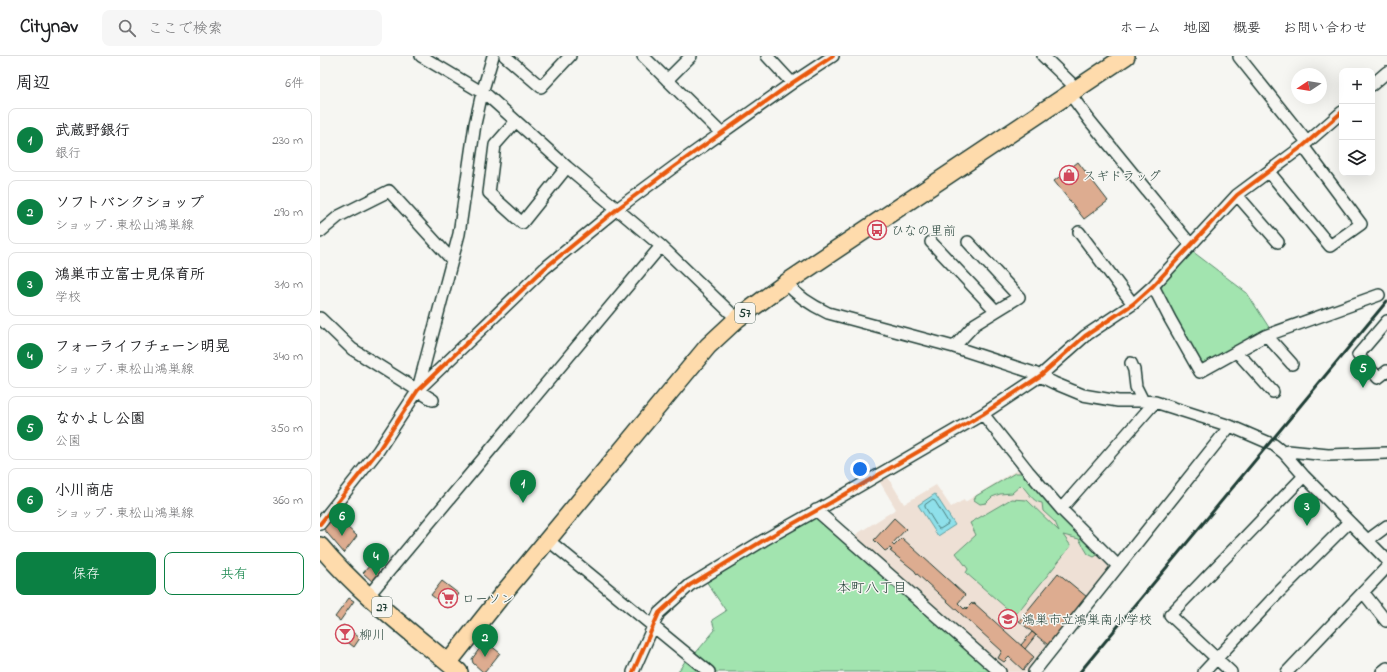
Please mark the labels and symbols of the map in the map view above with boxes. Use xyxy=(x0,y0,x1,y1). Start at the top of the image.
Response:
north arrow xyxy=(1291,68,1327,104)
shop icon: スギドラッグ xyxy=(1058,164,1080,186)
place label: スギドラッグ xyxy=(1083,167,1161,186)
bus stop icon: ひなの里前 xyxy=(866,219,888,241)
place label: ひなの里前 xyxy=(891,222,956,241)
road number: 57 xyxy=(735,303,755,323)
pin: 5 xyxy=(1350,355,1376,388)
your location xyxy=(850,459,870,479)
pin: 1 xyxy=(510,470,536,503)
pin: 3 xyxy=(1294,493,1320,526)
pin: 6 xyxy=(329,503,355,536)
pin: 4 xyxy=(363,543,389,576)
district label: 本町八丁目 xyxy=(837,578,907,599)
supermarket icon: ローソン xyxy=(437,587,459,609)
place label: ローソン xyxy=(462,590,514,609)
road number: 27 xyxy=(372,597,392,617)
school or university icon: 鴻巣市立鴻巣南小学校 xyxy=(997,608,1019,630)
place label: 鴻巣市立鴻巣南小学校 xyxy=(1022,611,1152,630)
bar icon: 柳川 xyxy=(334,623,356,645)
pin: 2 xyxy=(472,624,498,657)
place label: 柳川 xyxy=(359,626,385,645)

